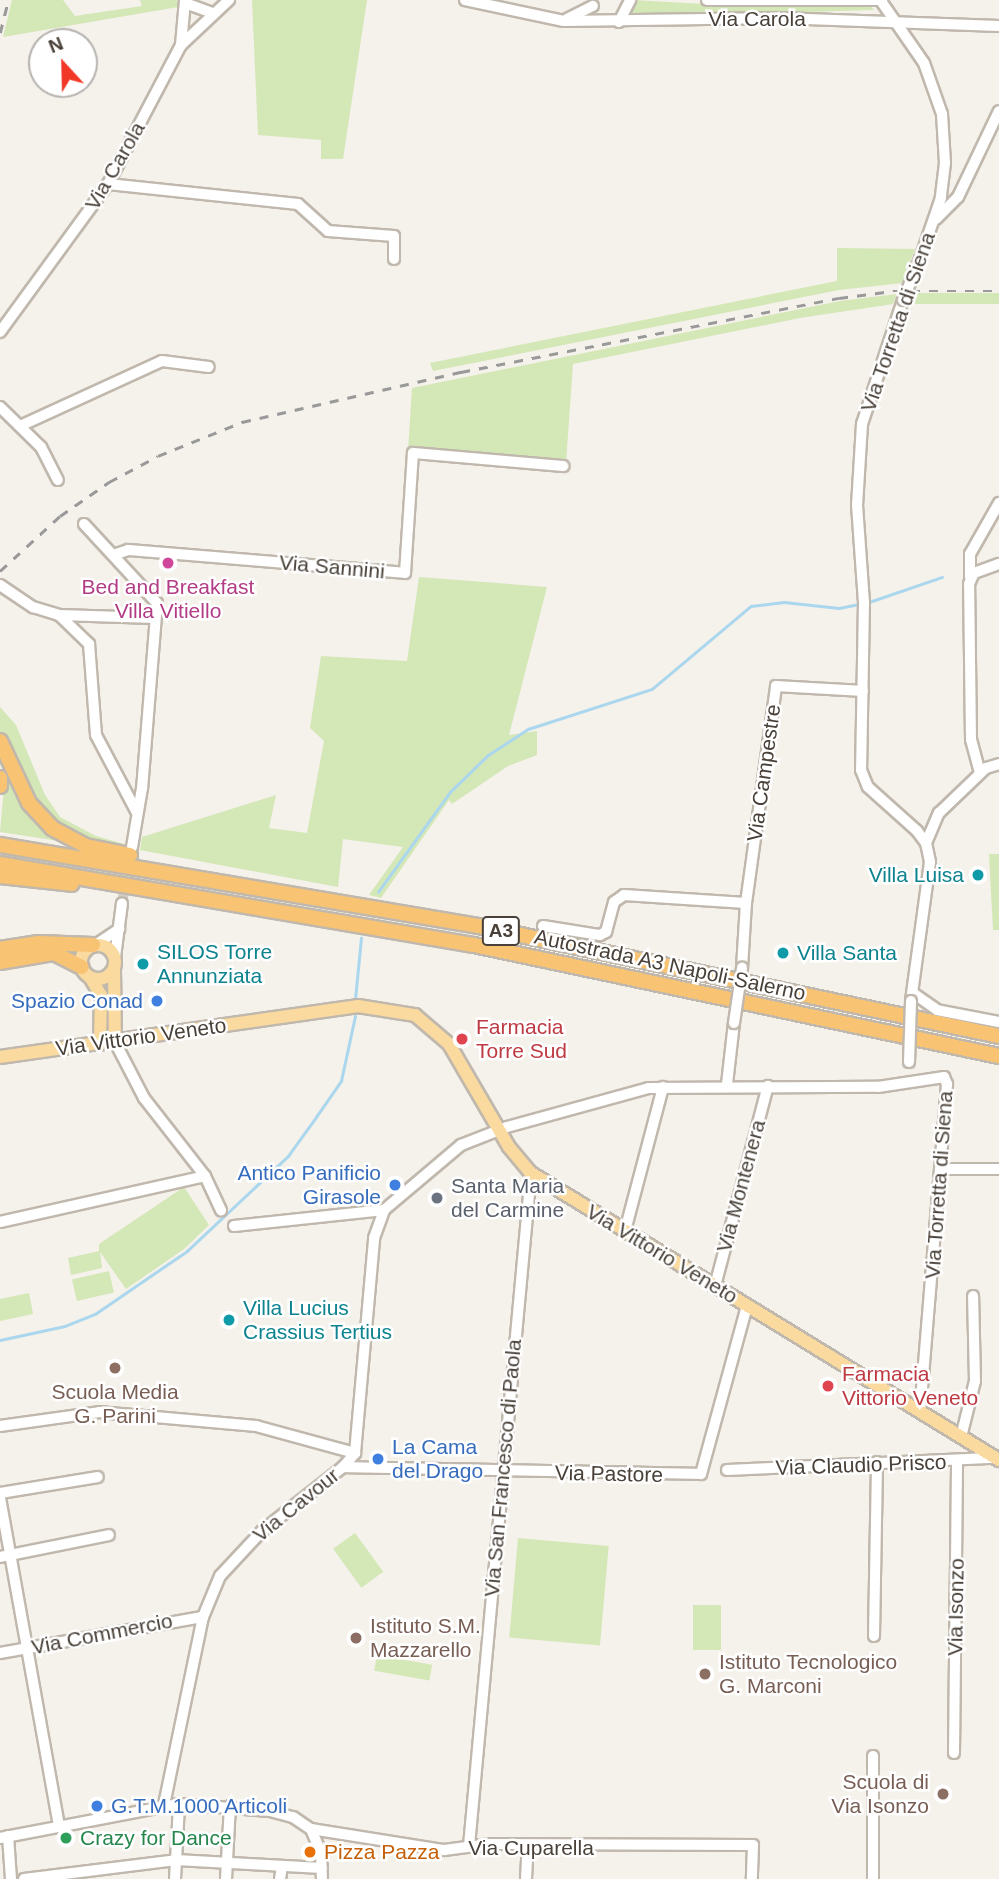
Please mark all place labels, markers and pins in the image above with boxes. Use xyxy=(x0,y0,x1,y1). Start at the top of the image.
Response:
marker: Bed and Breakfast Villa Vitiello xyxy=(160,555,176,571)
place label: Bed and Breakfast Villa Vitiello xyxy=(82,574,254,624)
place label: Villa Luisa xyxy=(869,862,964,888)
marker: Villa Luisa xyxy=(970,867,986,883)
place label: SILOS Torre Annunziata xyxy=(157,939,273,989)
place label: Villa Santa xyxy=(797,940,897,966)
marker: Villa Santa xyxy=(775,945,791,961)
marker: SILOS Torre Annunziata xyxy=(135,956,151,972)
place label: Spazio Conad xyxy=(11,988,143,1014)
marker: Spazio Conad xyxy=(149,993,165,1009)
place label: Farmacia Torre Sud xyxy=(476,1014,567,1064)
marker: Farmacia Torre Sud xyxy=(454,1031,470,1047)
place label: Antico Panificio Girasole xyxy=(237,1160,381,1210)
place label: Santa Maria del Carmine xyxy=(451,1173,564,1223)
marker: Antico Panificio Girasole xyxy=(387,1177,403,1193)
marker: Santa Maria del Carmine xyxy=(429,1190,445,1206)
place label: Villa Lucius Crassius Tertius xyxy=(243,1295,392,1345)
marker: Villa Lucius Crassius Tertius xyxy=(221,1312,237,1328)
marker: Scuola Media G. Parini xyxy=(107,1360,123,1376)
place label: Farmacia Vittorio Veneto xyxy=(842,1361,978,1411)
marker: Farmacia Vittorio Veneto xyxy=(820,1378,836,1394)
place label: Scuola Media G. Parini xyxy=(51,1379,179,1429)
place label: La Cama del Drago xyxy=(392,1434,483,1484)
marker: La Cama del Drago xyxy=(370,1451,386,1467)
place label: Istituto S.M. Mazzarello xyxy=(370,1613,481,1663)
marker: Istituto S.M. Mazzarello xyxy=(348,1630,364,1646)
place label: Istituto Tecnologico G. Marconi xyxy=(719,1649,898,1699)
marker: Istituto Tecnologico G. Marconi xyxy=(697,1666,713,1682)
place label: Scuola di Via Isonzo xyxy=(831,1769,929,1819)
marker: Scuola di Via Isonzo xyxy=(935,1786,951,1802)
place label: G.T.M.1000 Articoli xyxy=(111,1793,288,1819)
marker: G.T.M.1000 Articoli xyxy=(89,1798,105,1814)
place label: Crazy for Dance xyxy=(80,1825,232,1851)
marker: Crazy for Dance xyxy=(58,1830,74,1846)
place label: Pizza Pazza xyxy=(324,1839,440,1865)
marker: Pizza Pazza xyxy=(302,1844,318,1860)

